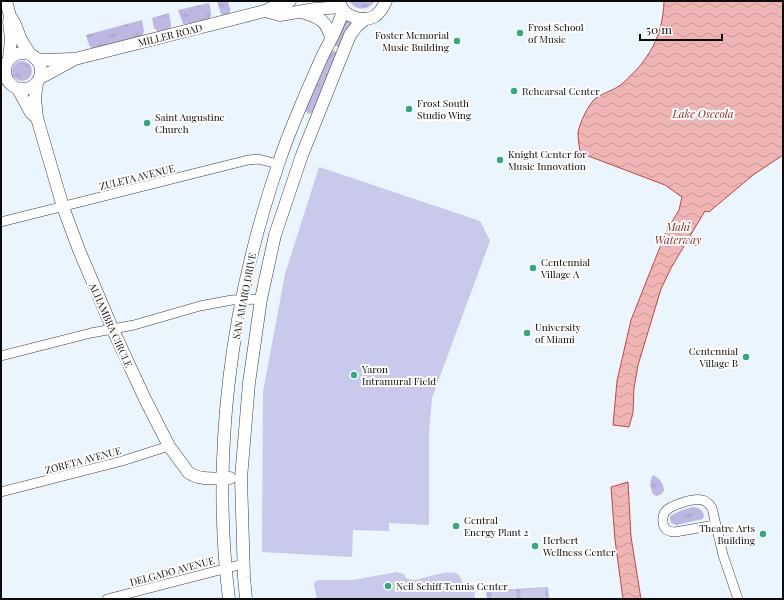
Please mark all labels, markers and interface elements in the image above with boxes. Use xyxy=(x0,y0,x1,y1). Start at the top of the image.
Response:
scale bar xyxy=(640,16,722,42)
street label: MILLER ROAD xyxy=(136,20,204,50)
place label: Frost School of Music xyxy=(528,20,584,46)
text: 50 m xyxy=(646,21,672,37)
place label: Foster Memorial Music Building xyxy=(375,28,450,54)
marker: Frost School of Music xyxy=(515,28,525,38)
marker: Foster Memorial Music Building xyxy=(452,36,462,46)
place label: Rehearsal Center xyxy=(522,84,600,98)
marker: Rehearsal Center xyxy=(509,86,519,96)
place label: Frost South Studio Wing xyxy=(417,96,472,122)
marker: Frost South Studio Wing xyxy=(404,104,414,114)
water label: Lake Osceola xyxy=(671,106,734,121)
place label: Saint Augustine Church xyxy=(155,110,225,136)
marker: Saint Augustine Church xyxy=(142,118,152,128)
place label: Knight Center for Music Innovation xyxy=(508,147,587,173)
marker: Knight Center for Music Innovation xyxy=(495,155,505,165)
street label: ZULETA AVENUE xyxy=(98,161,176,193)
water label: Mahi Waterway xyxy=(655,219,702,247)
street label: SAN AMARO DRIVE xyxy=(229,252,259,340)
place label: Centennial Village A xyxy=(540,255,590,281)
marker: Centennial Village A xyxy=(528,263,538,273)
street label: ALHAMBRA CIRCLE xyxy=(86,279,136,370)
place label: University of Miami xyxy=(535,320,581,346)
marker: University of Miami xyxy=(522,328,532,338)
place label: Centennial Village B xyxy=(689,344,738,370)
marker: Centennial Village B xyxy=(741,352,751,362)
place label: Yaron Intramural Field xyxy=(361,362,436,388)
marker: Yaron Intramural Field xyxy=(349,370,359,380)
street label: ZORETA AVENUE xyxy=(43,443,123,477)
place label: Central Energy Plant 2 xyxy=(464,513,528,539)
marker: Central Energy Plant 2 xyxy=(451,521,461,531)
place label: Theatre Arts Building xyxy=(699,521,756,547)
marker: Theatre Arts Building xyxy=(758,529,768,539)
place label: Herbert Wellness Center xyxy=(542,533,616,559)
marker: Herbert Wellness Center xyxy=(530,541,540,551)
street label: DELGADO AVENUE xyxy=(128,553,216,589)
place label: Neil Schiff Tennis Center xyxy=(396,579,508,593)
marker: Neil Schiff Tennis Center xyxy=(383,581,393,591)

